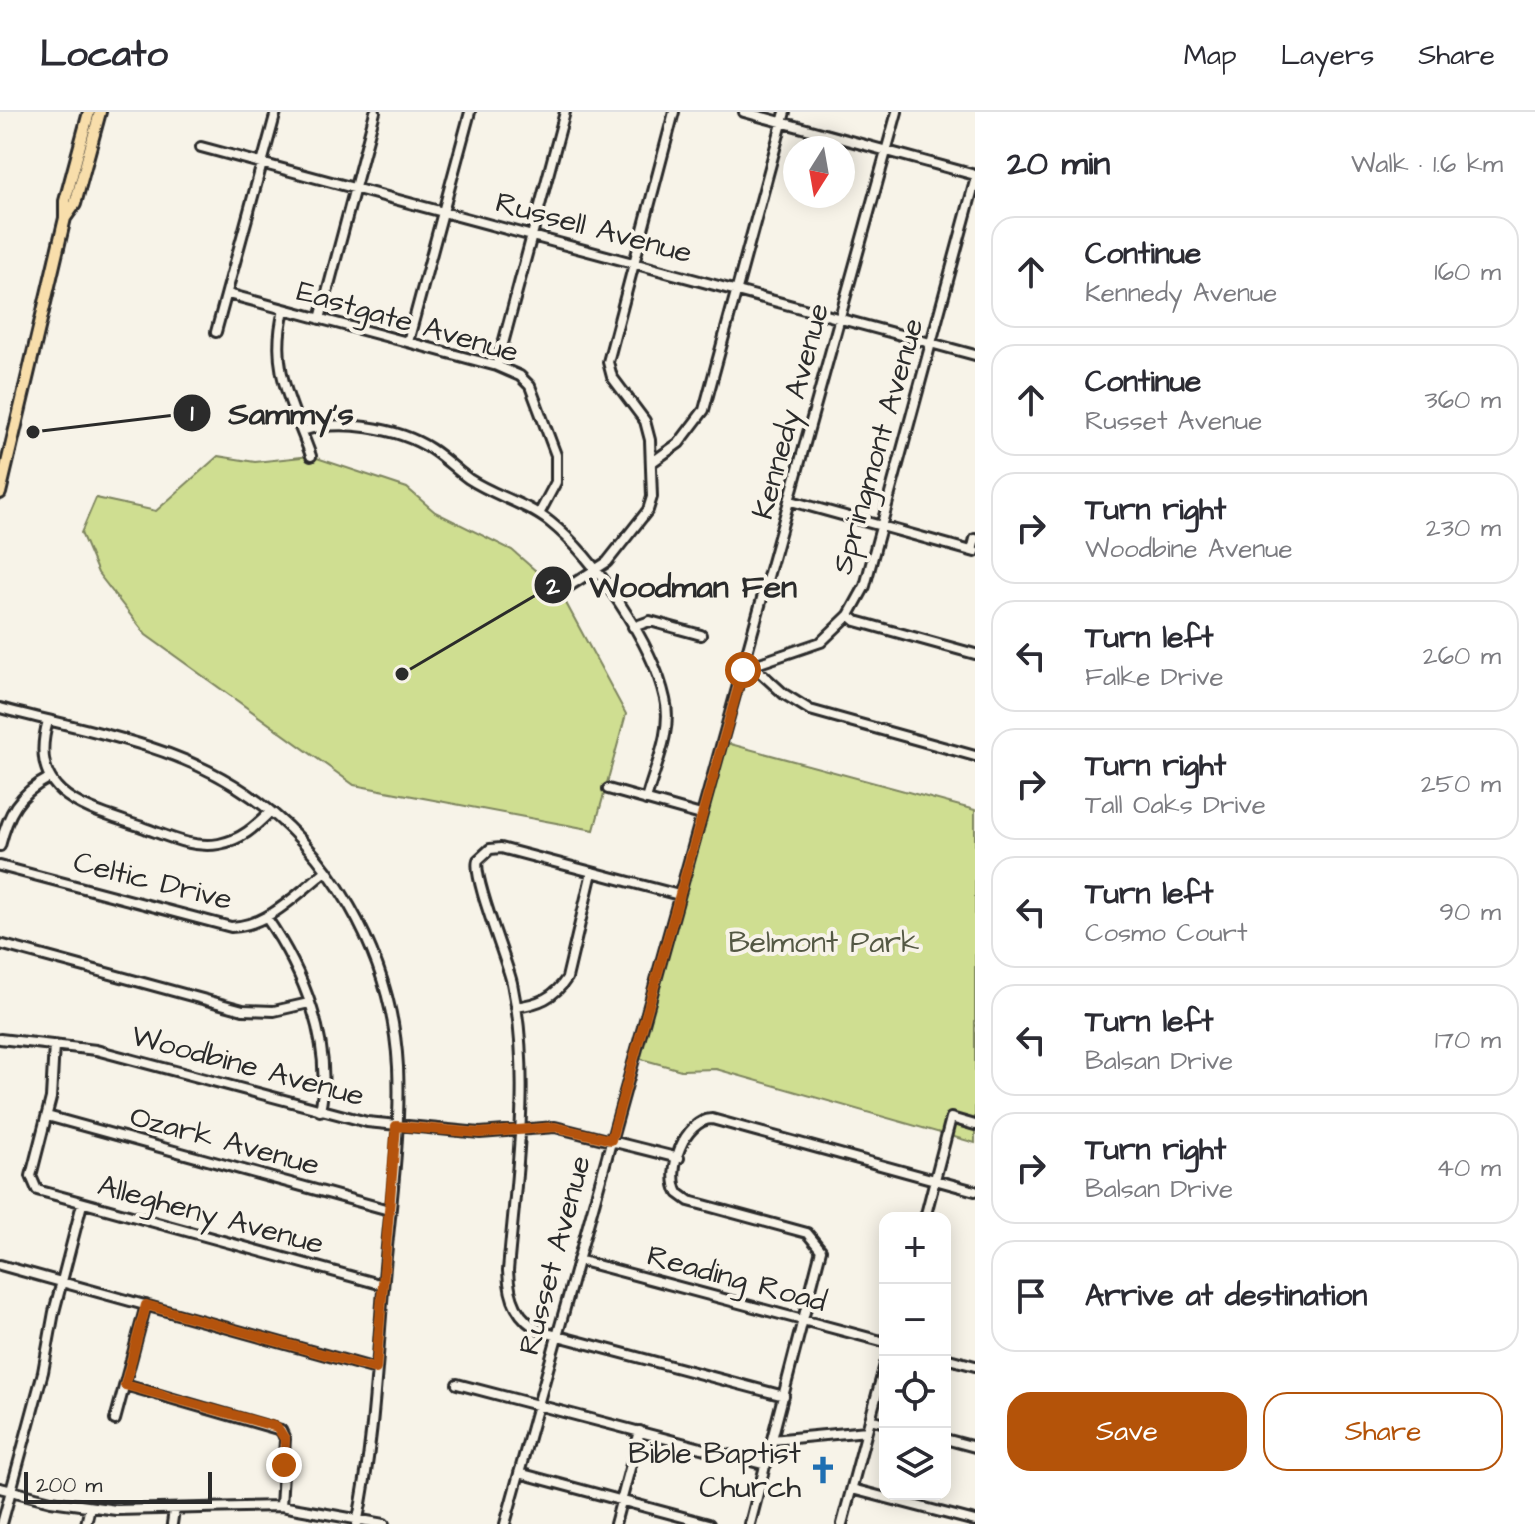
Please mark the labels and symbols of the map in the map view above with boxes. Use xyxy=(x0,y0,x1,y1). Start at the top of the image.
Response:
north arrow xyxy=(783,136,855,208)
street label: Russell Avenue xyxy=(491,182,697,274)
street label: Eastgate Avenue xyxy=(292,270,523,375)
street label: Kennedy Avenue xyxy=(742,299,841,524)
street label: Springmont Avenue xyxy=(821,313,936,579)
callout: Sammy's xyxy=(172,385,370,441)
text: Sammy's xyxy=(227,392,354,438)
text: 1 xyxy=(190,397,194,431)
callout: Woodman Fen xyxy=(533,557,813,613)
text: Woodman Fen xyxy=(588,565,797,610)
text: 2 xyxy=(545,570,560,604)
route start xyxy=(725,652,761,688)
street label: Celtic Drive xyxy=(69,841,237,921)
park label: Belmont Park xyxy=(728,922,920,964)
street label: Woodbine Avenue xyxy=(127,1015,369,1117)
street label: Ozark Avenue xyxy=(125,1095,324,1186)
street label: Russet Avenue xyxy=(508,1151,602,1360)
street label: Allegheny Avenue xyxy=(93,1165,328,1266)
street label: Reading Road xyxy=(642,1235,831,1324)
place label: Bible Baptist Church xyxy=(628,1433,801,1509)
route end xyxy=(266,1447,302,1483)
church icon: Bible Baptist Church xyxy=(808,1455,838,1485)
scale bar xyxy=(24,1468,212,1504)

